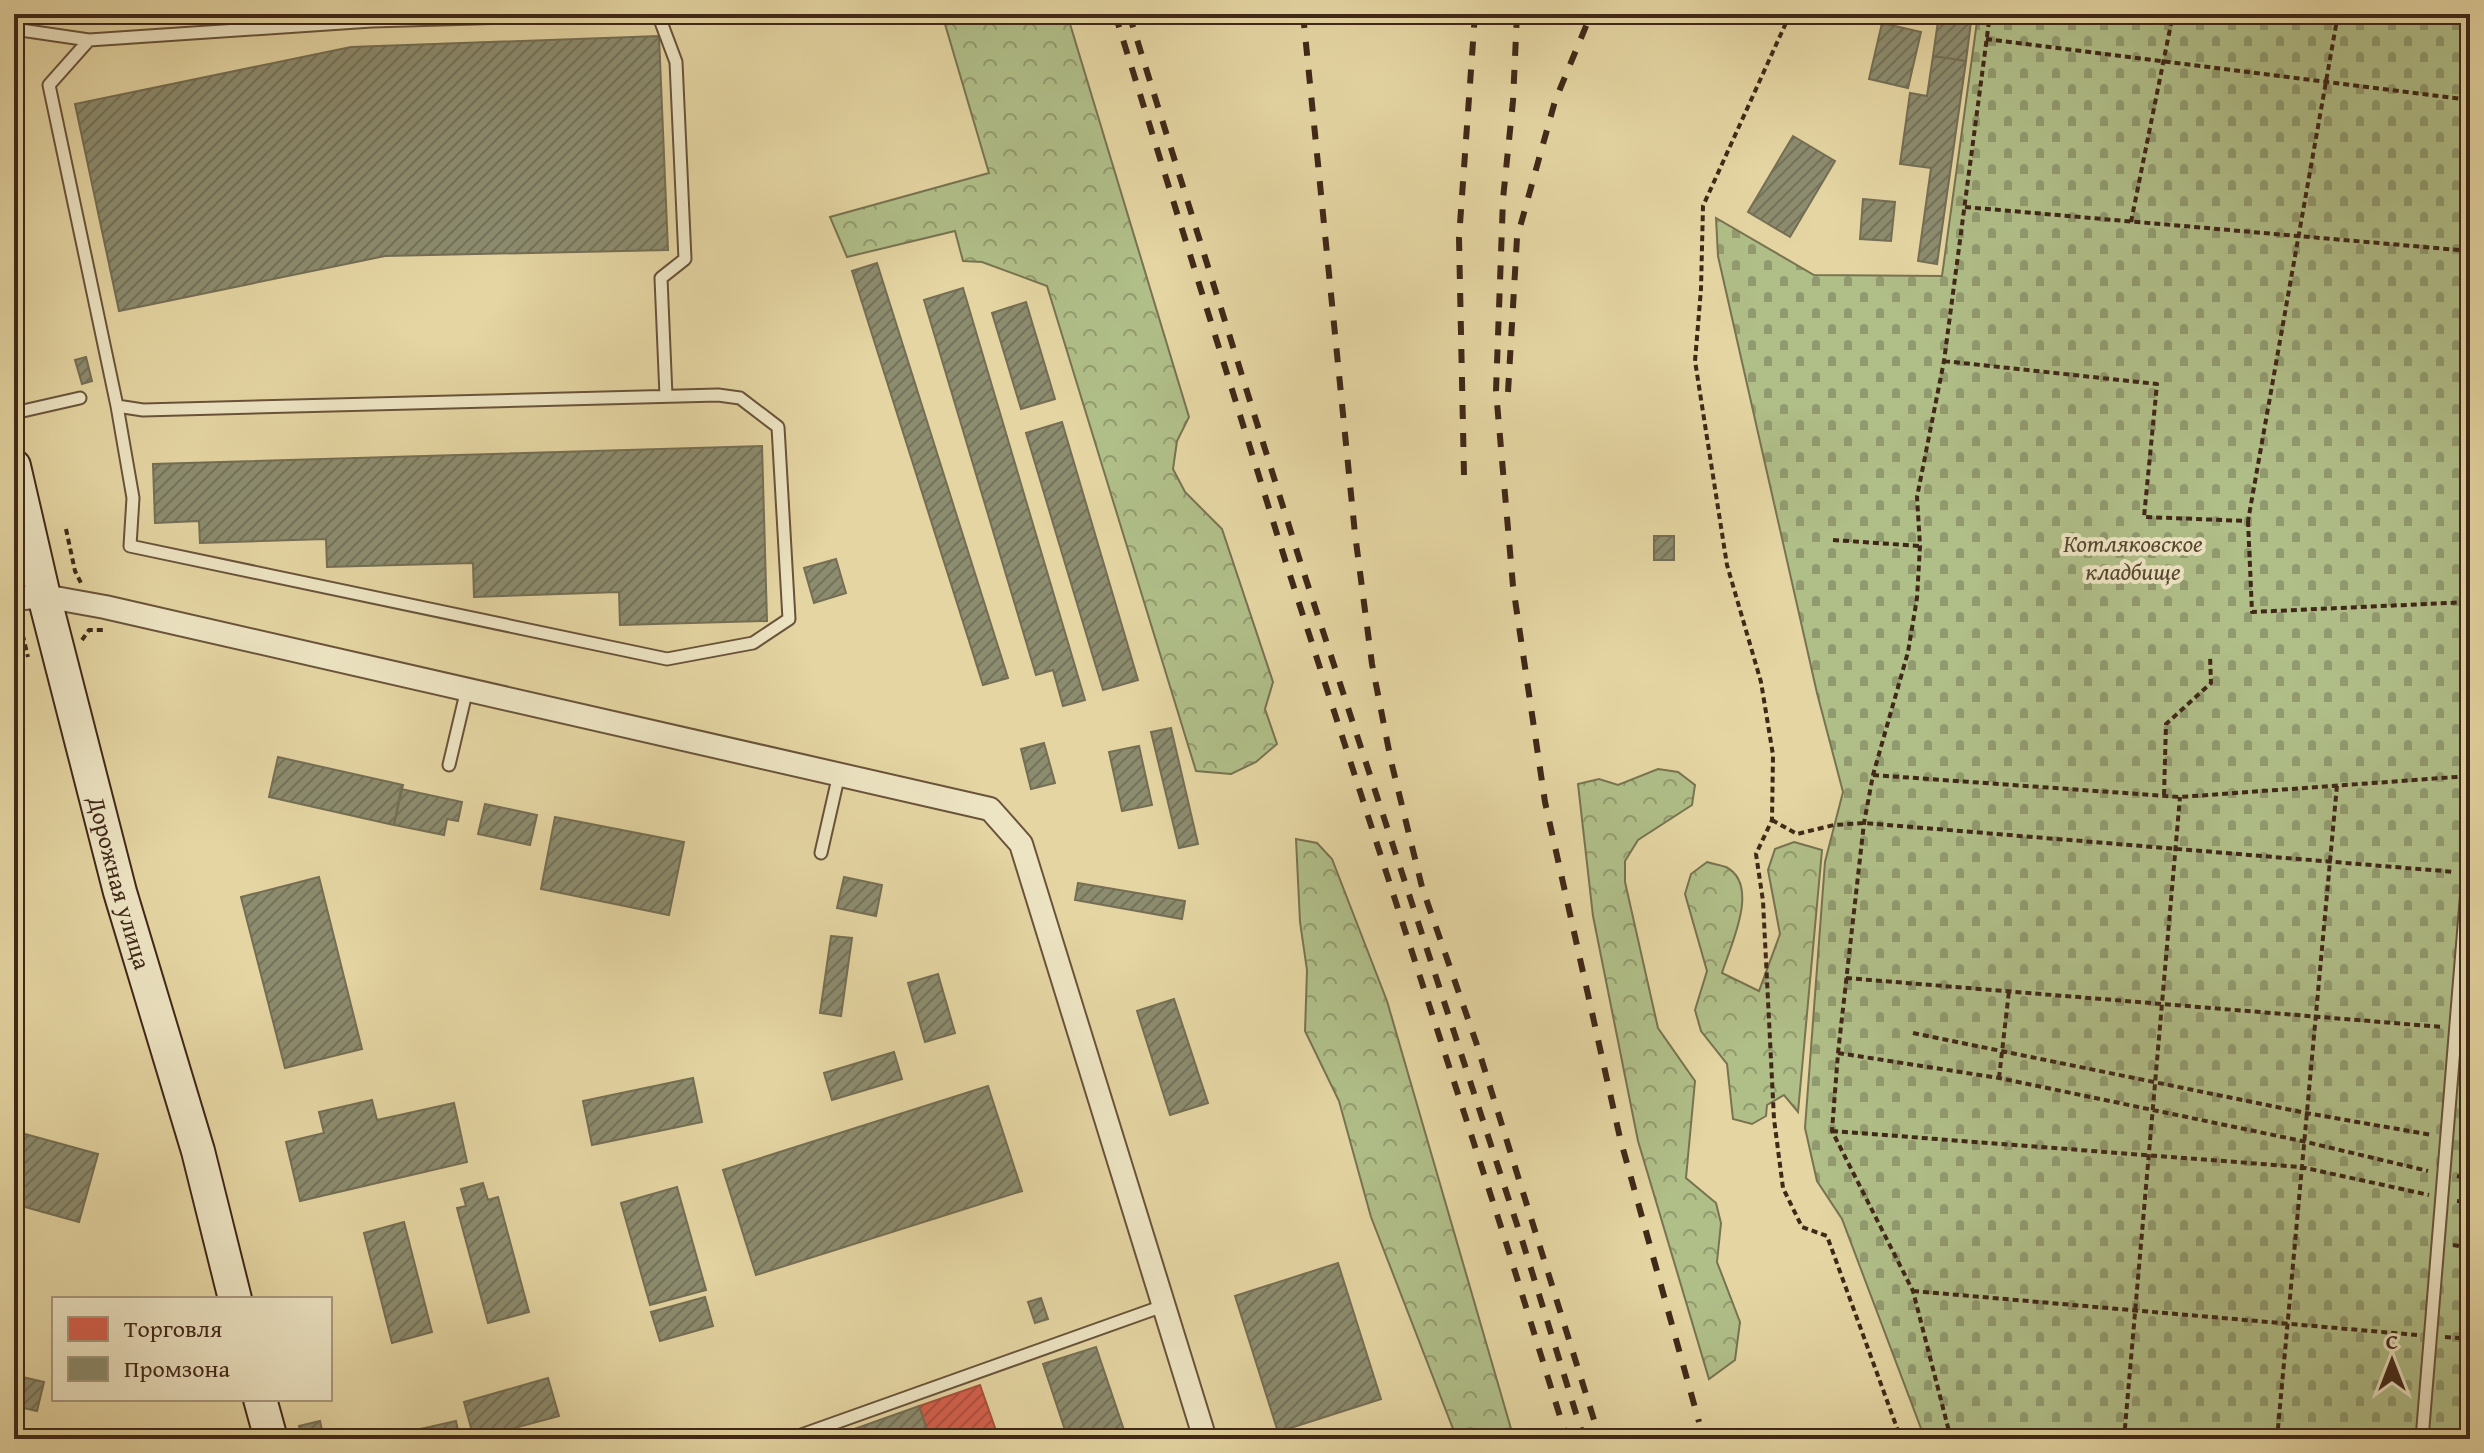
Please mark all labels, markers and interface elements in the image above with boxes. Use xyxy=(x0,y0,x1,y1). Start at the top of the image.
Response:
park label: Котляковское кладбище xyxy=(2063,526,2203,589)
street label: Дорожная улица xyxy=(79,792,160,974)
legend xyxy=(52,1297,332,1401)
text: Торговля xyxy=(124,1311,222,1346)
north arrow xyxy=(2352,1321,2432,1401)
text: С xyxy=(2386,1325,2398,1357)
text: Промзона xyxy=(124,1351,230,1386)

